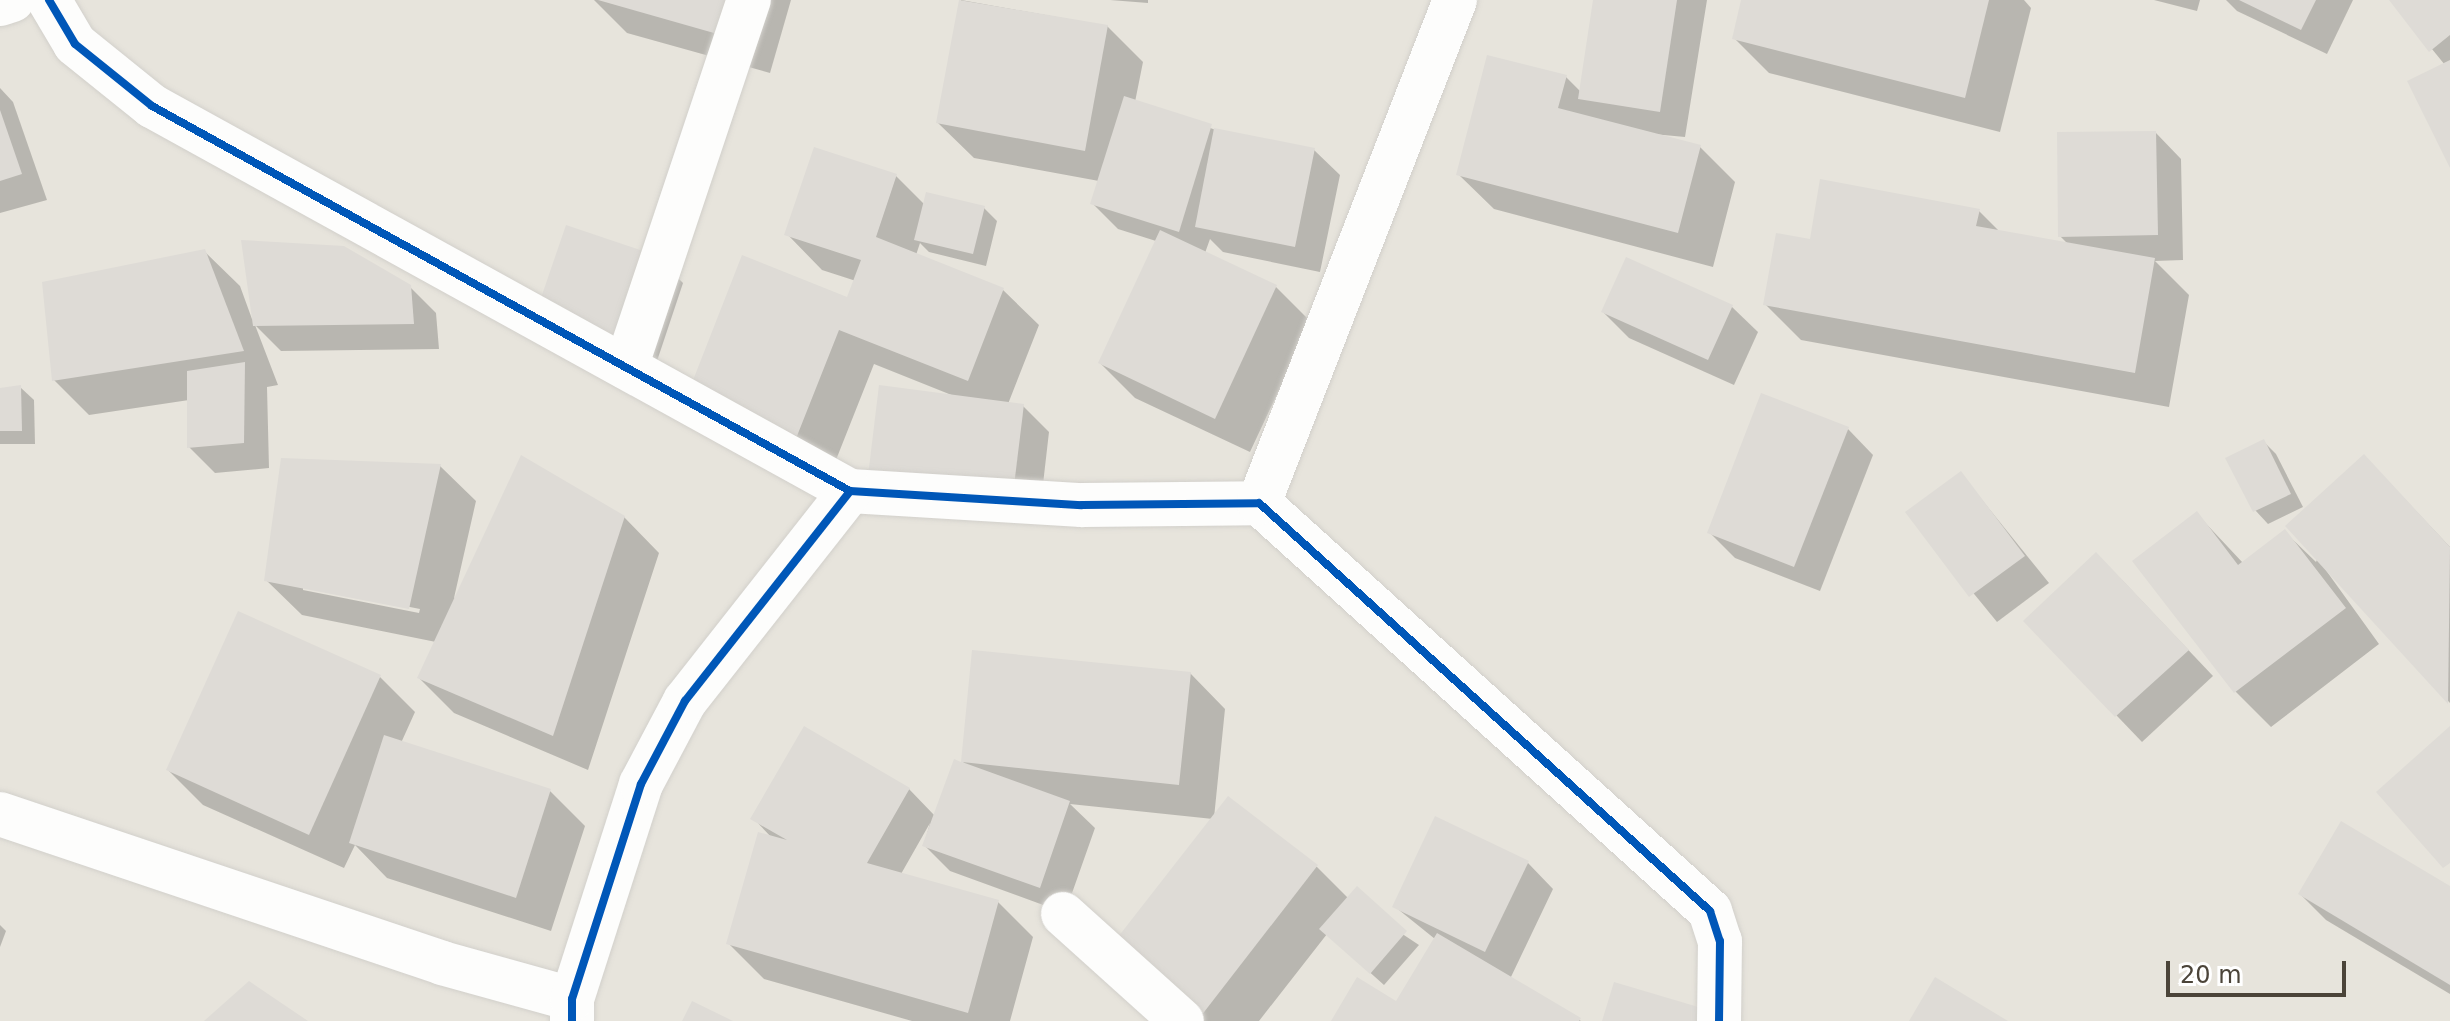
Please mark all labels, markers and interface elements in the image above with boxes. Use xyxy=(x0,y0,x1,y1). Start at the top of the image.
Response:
scale bar xyxy=(2170,945,2350,995)
text: 20 m xyxy=(2180,961,2242,989)

